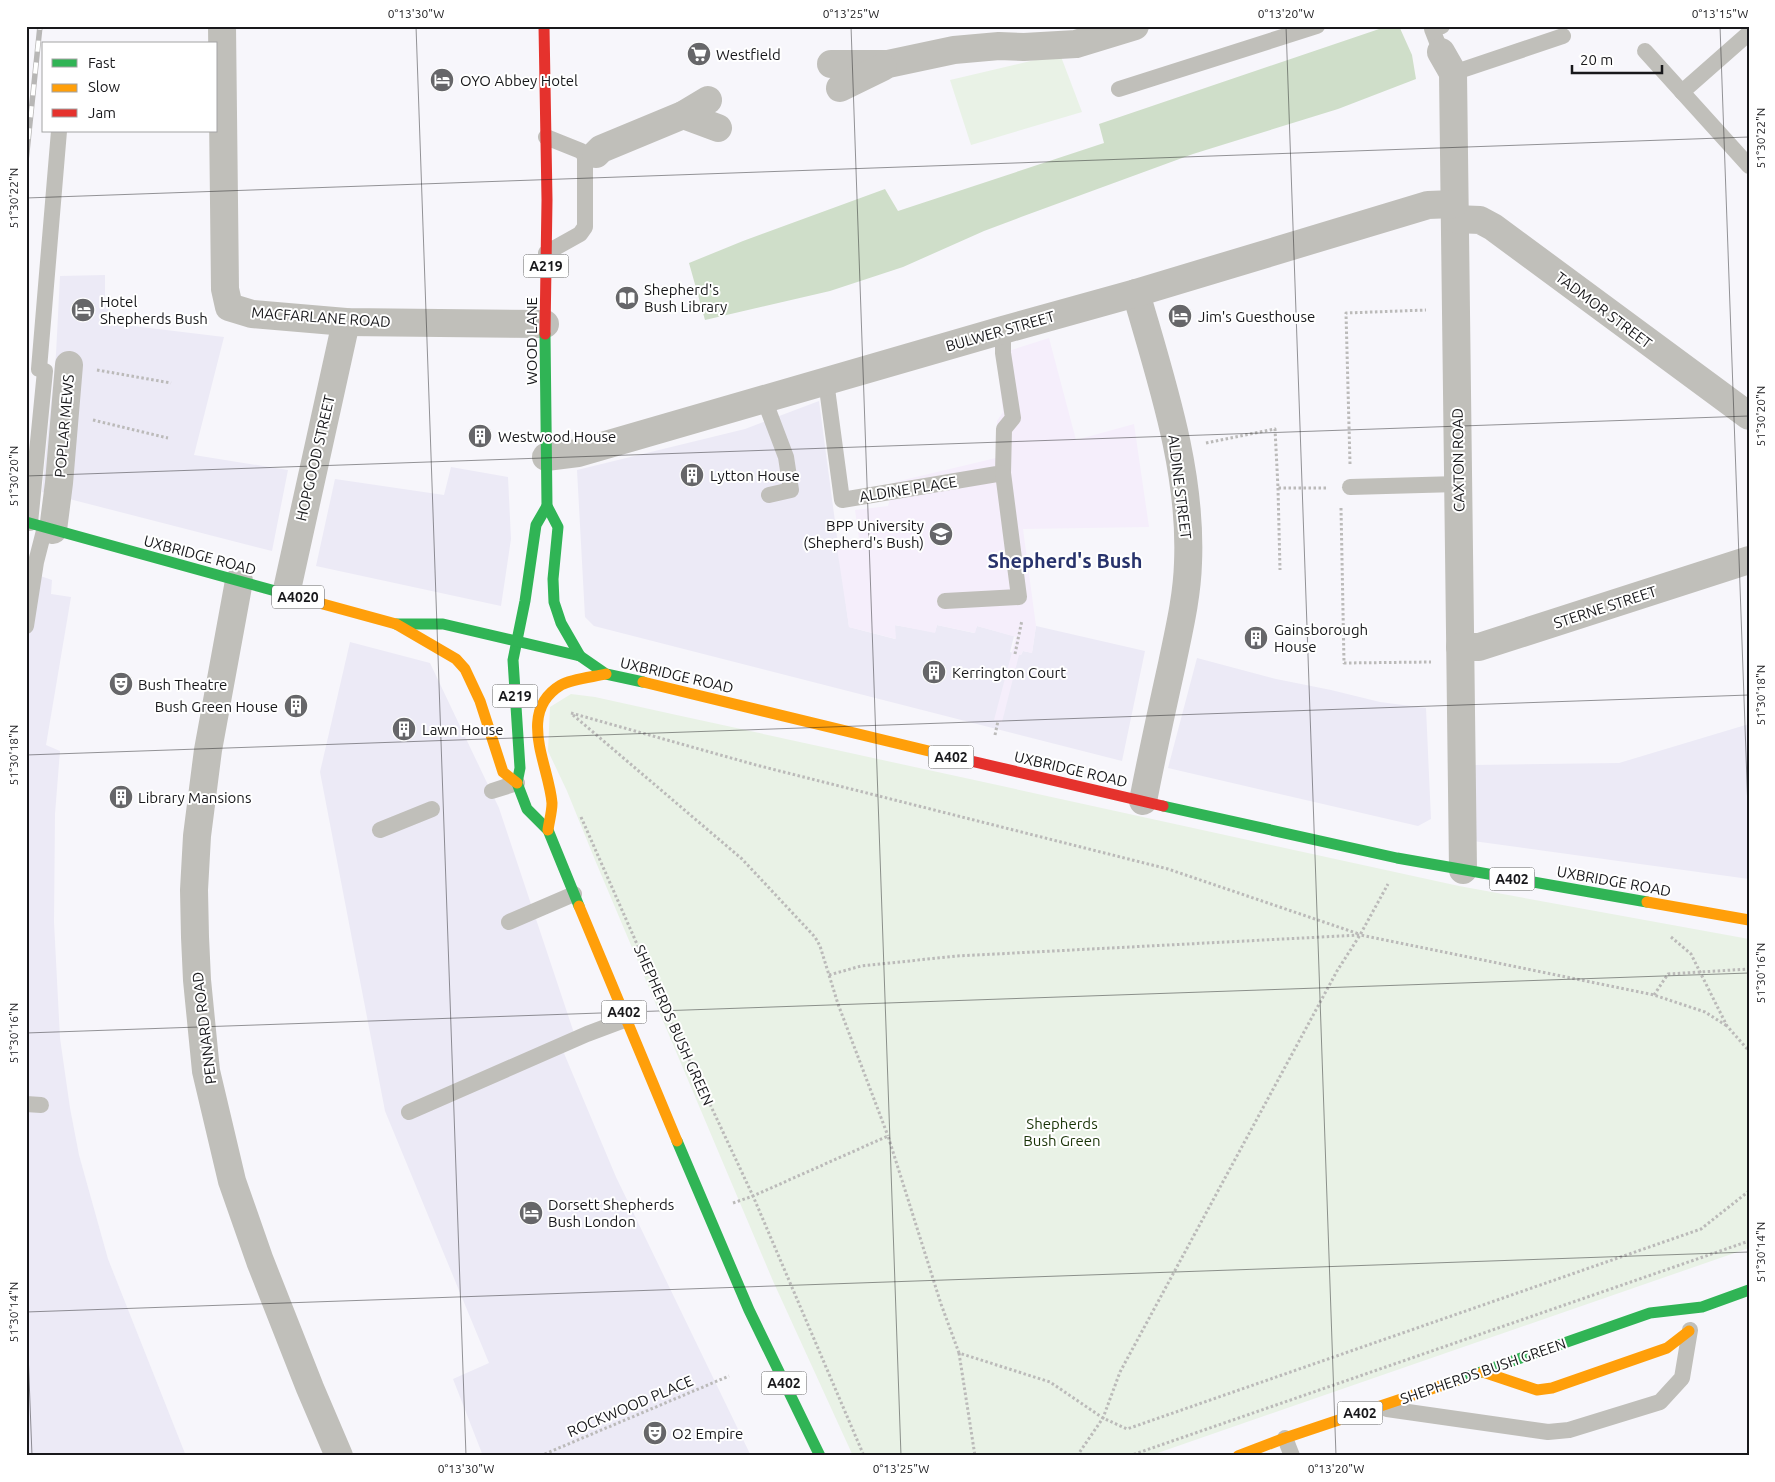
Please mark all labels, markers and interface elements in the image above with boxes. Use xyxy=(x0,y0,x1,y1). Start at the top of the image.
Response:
text: 0°13'30"W xyxy=(388,7,444,20)
text: 0°13'25"W xyxy=(823,7,879,20)
text: 0°13'20"W xyxy=(1258,7,1314,20)
text: 0°13'15"W xyxy=(1692,7,1748,20)
supermarket icon: Westfield xyxy=(686,41,712,67)
legend xyxy=(42,42,218,132)
scale bar xyxy=(1572,42,1662,74)
place label: Westfield xyxy=(716,46,781,63)
text: 20 m xyxy=(1580,51,1613,68)
text: Fast xyxy=(88,54,116,71)
hotel icon: OYO Abbey Hotel xyxy=(429,67,455,93)
place label: OYO Abbey Hotel xyxy=(460,72,578,89)
text: Slow xyxy=(88,78,121,95)
text: Jam xyxy=(88,104,116,121)
text: 51°30'22"N xyxy=(1754,108,1767,168)
text: 51°30'22"N xyxy=(7,168,20,228)
road number: A219 xyxy=(524,255,568,278)
street label: TADMOR STREET xyxy=(1553,268,1656,352)
place label: Shepherd's Bush Library xyxy=(644,281,727,315)
library icon: Shepherd's Bush Library xyxy=(614,285,640,311)
place label: Hotel Shepherds Bush xyxy=(100,293,208,327)
hotel icon: Hotel Shepherds Bush xyxy=(70,297,96,323)
street label: WOOD LANE xyxy=(523,297,540,385)
hotel icon: Jim's Guesthouse xyxy=(1167,303,1193,329)
street label: MACFARLANE ROAD xyxy=(251,304,391,330)
street label: BULWER STREET xyxy=(944,307,1057,355)
place label: Jim's Guesthouse xyxy=(1198,308,1315,325)
street label: POPLAR MEWS xyxy=(51,374,77,478)
text: 51°30'20"N xyxy=(1754,386,1767,446)
street label: HOPGOOD STREET xyxy=(292,393,338,523)
street label: CAXTON ROAD xyxy=(1449,408,1467,512)
building icon: Westwood House xyxy=(467,423,493,449)
place label: Westwood House xyxy=(498,428,616,445)
street label: ALDINE STREET xyxy=(1165,434,1195,541)
text: 51°30'20"N xyxy=(7,446,20,506)
building icon: Lytton House xyxy=(679,462,705,488)
place label: Lytton House xyxy=(710,467,800,484)
street label: ALDINE PLACE xyxy=(858,473,958,505)
place label: BPP University (Shepherd's Bush) xyxy=(803,517,924,551)
school or university icon: BPP University (Shepherd's Bush) xyxy=(928,521,954,547)
street label: UXBRIDGE ROAD xyxy=(142,532,258,578)
district label: Shepherd's Bush xyxy=(987,549,1143,572)
street label: STERNE STREET xyxy=(1551,582,1659,632)
road number: A4020 xyxy=(272,586,324,608)
place label: Gainsborough House xyxy=(1274,621,1368,655)
building icon: Gainsborough House xyxy=(1243,625,1269,651)
street label: UXBRIDGE ROAD xyxy=(619,654,735,696)
building icon: Kerrington Court xyxy=(921,659,947,685)
place label: Kerrington Court xyxy=(952,664,1066,681)
text: 51°30'18"N xyxy=(1754,665,1767,725)
theatre icon: Bush Theatre xyxy=(108,671,134,697)
place label: Bush Theatre xyxy=(138,676,227,693)
road number: A219 xyxy=(492,684,538,708)
building icon: Bush Green House xyxy=(283,693,309,719)
place label: Bush Green House xyxy=(155,698,278,715)
building icon: Lawn House xyxy=(391,716,417,742)
place label: Lawn House xyxy=(422,721,504,738)
text: 51°30'18"N xyxy=(7,725,20,785)
road number: A402 xyxy=(928,746,974,769)
street label: UXBRIDGE ROAD xyxy=(1013,748,1129,790)
building icon: Library Mansions xyxy=(108,784,134,810)
place label: Library Mansions xyxy=(138,789,251,806)
street label: UXBRIDGE ROAD xyxy=(1556,863,1672,899)
road number: A402 xyxy=(1490,868,1534,891)
street label: SHEPHERDS BUSH GREEN xyxy=(631,942,717,1108)
text: 51°30'16"N xyxy=(1754,943,1767,1003)
street label: PENNARD ROAD xyxy=(189,971,219,1085)
road number: A402 xyxy=(602,1000,646,1024)
text: 51°30'16"N xyxy=(7,1003,20,1063)
park label: Shepherds Bush Green xyxy=(1023,1115,1101,1149)
place label: Dorsett Shepherds Bush London xyxy=(548,1196,674,1230)
hotel icon: Dorsett Shepherds Bush London xyxy=(518,1200,544,1226)
text: 51°30'14"N xyxy=(1754,1222,1767,1282)
text: 51°30'14"N xyxy=(7,1282,20,1342)
street label: SHEPHERDS BUSH GREEN xyxy=(1398,1335,1568,1407)
street label: ROCKWOOD PLACE xyxy=(565,1372,695,1440)
road number: A402 xyxy=(762,1372,806,1395)
road number: A402 xyxy=(1338,1402,1382,1425)
theatre icon: O2 Empire xyxy=(642,1420,668,1446)
place label: O2 Empire xyxy=(672,1425,743,1442)
text: 0°13'30"W xyxy=(438,1462,494,1475)
text: 0°13'25"W xyxy=(873,1462,929,1475)
text: 0°13'20"W xyxy=(1308,1462,1364,1475)

